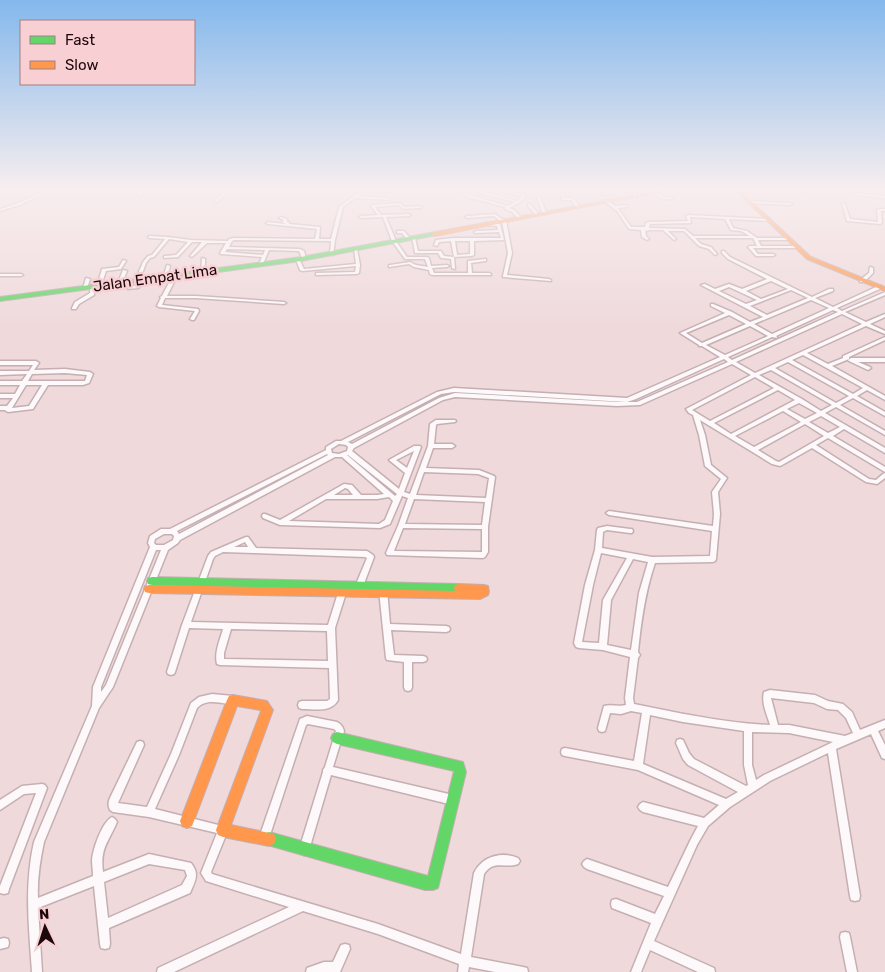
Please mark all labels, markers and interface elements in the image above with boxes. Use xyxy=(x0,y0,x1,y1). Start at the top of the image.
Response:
legend xyxy=(20,20,195,85)
text: Fast xyxy=(65,31,95,49)
text: Slow xyxy=(65,56,98,74)
street label: Jalan Empat Lima xyxy=(92,260,218,296)
north arrow xyxy=(20,902,70,952)
text: N xyxy=(39,906,50,923)

